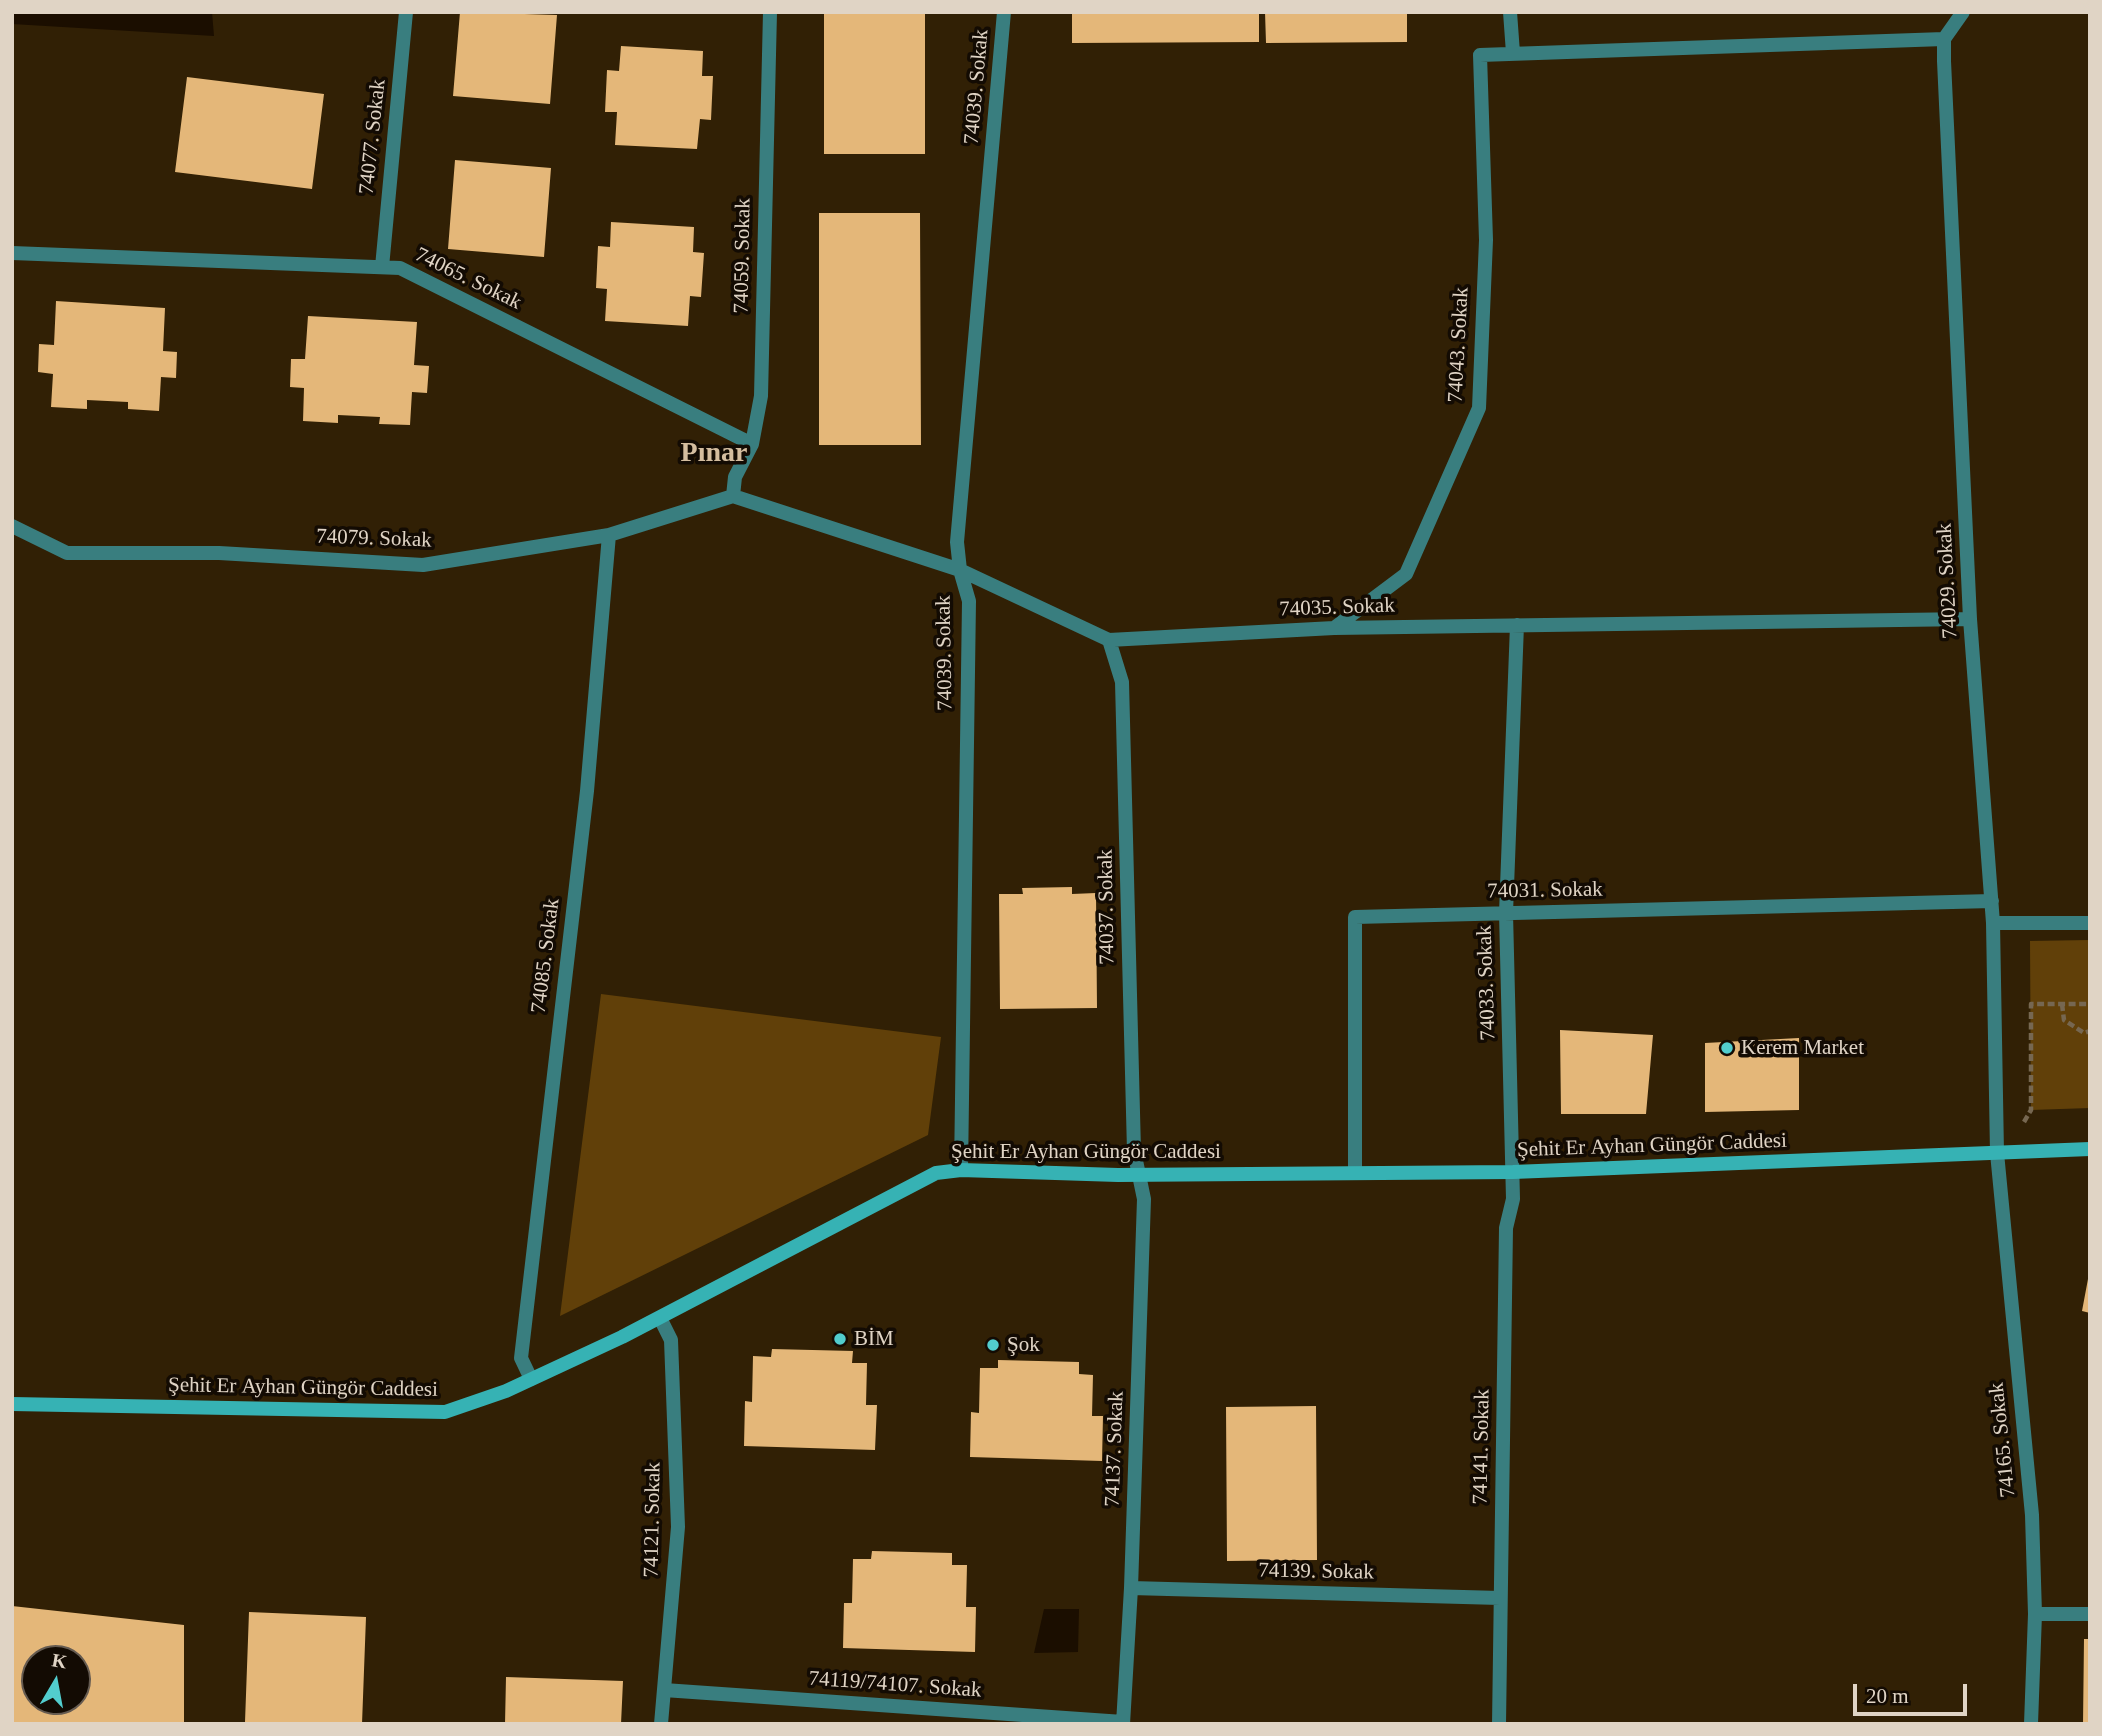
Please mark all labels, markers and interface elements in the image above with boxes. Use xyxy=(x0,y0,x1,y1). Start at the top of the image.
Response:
street label: 74039. Sokak xyxy=(959,28,995,146)
street label: 74077. Sokak xyxy=(354,78,392,196)
street label: 74059. Sokak xyxy=(729,198,757,314)
street label: 74065. Sokak xyxy=(411,242,525,316)
street label: 74043. Sokak xyxy=(1443,287,1475,403)
district label: Pınar xyxy=(681,437,747,471)
street label: 74029. Sokak xyxy=(1932,523,1964,639)
street label: 74079. Sokak xyxy=(316,524,432,554)
street label: 74035. Sokak xyxy=(1279,593,1395,623)
street label: 74039. Sokak xyxy=(931,595,959,711)
street label: 74037. Sokak xyxy=(1093,849,1121,965)
street label: 74031. Sokak xyxy=(1487,877,1603,905)
street label: 74085. Sokak xyxy=(526,897,566,1015)
street label: 74033. Sokak xyxy=(1472,925,1502,1041)
place label: Kerem Market xyxy=(1741,1035,1864,1061)
marker: Kerem Market xyxy=(1719,1040,1735,1056)
street label: Şehit Er Ayhan Güngör Caddesi xyxy=(1517,1129,1787,1163)
street label: Şehit Er Ayhan Güngör Caddesi xyxy=(951,1139,1221,1165)
place label: BİM xyxy=(854,1326,894,1352)
marker: BİM xyxy=(832,1331,848,1347)
place label: Şok xyxy=(1007,1332,1040,1358)
marker: Şok xyxy=(985,1337,1001,1353)
street label: Şehit Er Ayhan Güngör Caddesi xyxy=(168,1373,438,1403)
street label: 74165. Sokak xyxy=(1984,1381,2022,1499)
street label: 74141. Sokak xyxy=(1468,1389,1496,1505)
street label: 74137. Sokak xyxy=(1100,1391,1130,1507)
street label: 74121. Sokak xyxy=(639,1462,667,1578)
street label: 74139. Sokak xyxy=(1258,1558,1374,1586)
north arrow xyxy=(21,1645,91,1715)
text: K xyxy=(50,1649,68,1672)
street label: 74119/74107. Sokak xyxy=(808,1666,982,1704)
scale bar xyxy=(1857,1670,1971,1714)
text: 20 m xyxy=(1866,1684,1909,1708)

